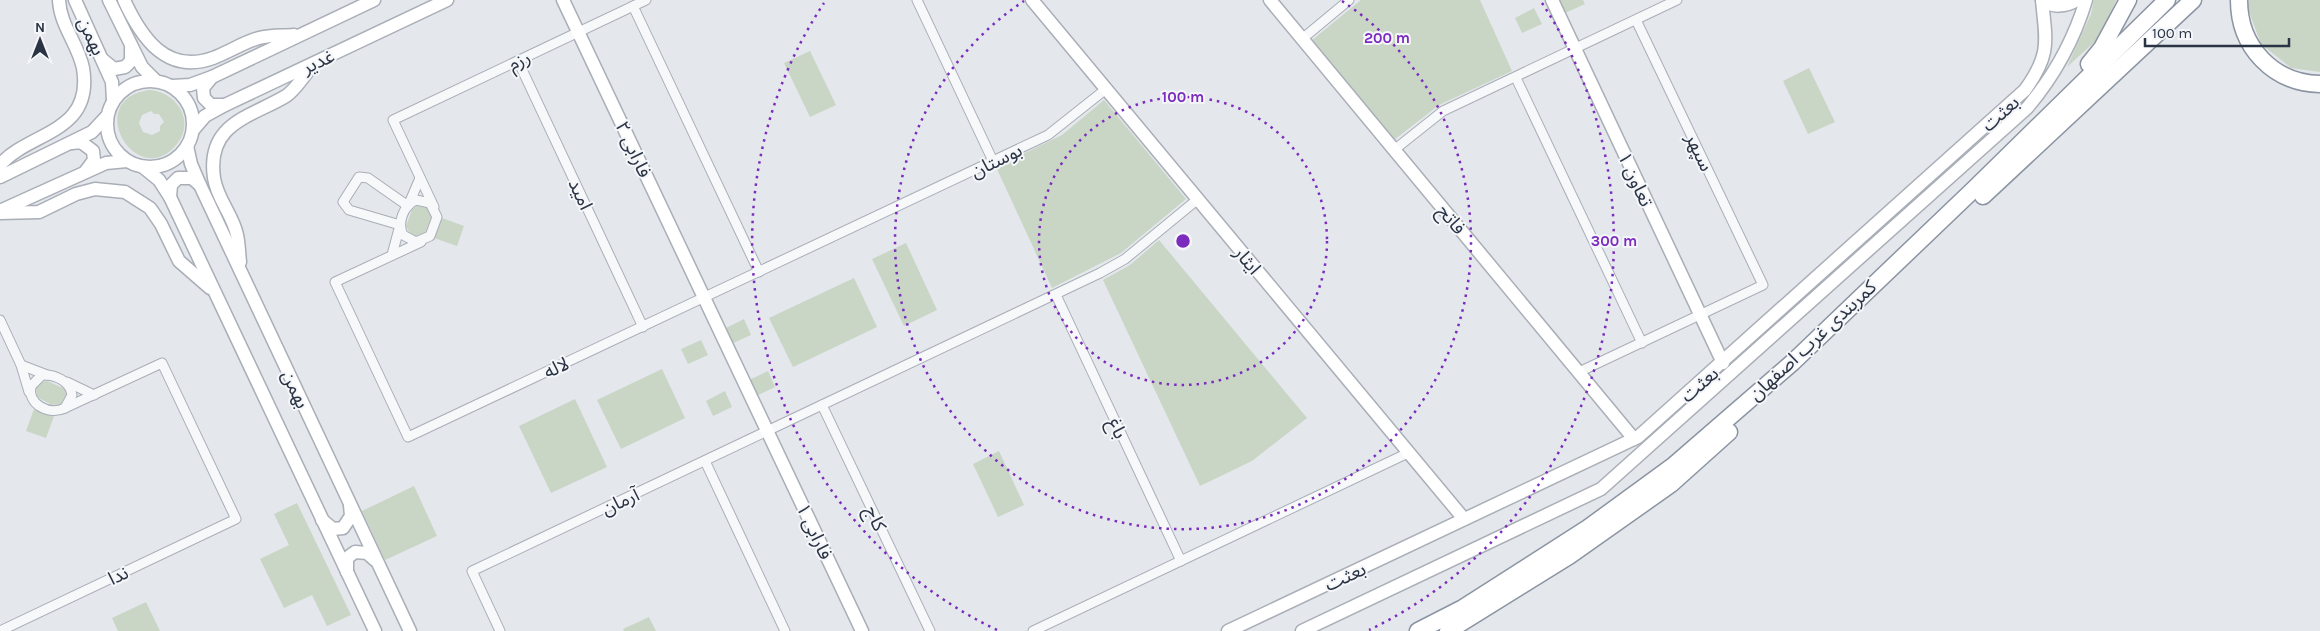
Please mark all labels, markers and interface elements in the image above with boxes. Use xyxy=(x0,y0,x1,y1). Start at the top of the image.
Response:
street label: بهمن xyxy=(73,14,109,59)
north arrow xyxy=(15,15,65,65)
scale bar xyxy=(2145,15,2289,47)
text: N xyxy=(35,19,45,36)
text: 100 m xyxy=(2152,24,2192,42)
text: 200 m xyxy=(1364,29,1410,47)
street label: غدیر xyxy=(298,45,338,79)
street label: رزم xyxy=(505,46,536,78)
text: 100 m xyxy=(1162,88,1204,106)
street label: بعثت xyxy=(1977,91,2024,136)
street label: فارابی ۲ xyxy=(611,118,656,181)
street label: سپهر xyxy=(1679,129,1717,175)
street label: بوستان xyxy=(967,139,1026,183)
street label: تعاون ۱ xyxy=(1613,148,1657,210)
street label: امید xyxy=(563,175,597,213)
street label: فاتح xyxy=(1430,200,1470,241)
centre of rings xyxy=(1174,232,1192,250)
text: 300 m xyxy=(1591,232,1637,250)
street label: ایثار xyxy=(1229,241,1265,279)
street label: کمربندی غرب اصفهان xyxy=(1744,275,1882,405)
street label: لاله xyxy=(540,353,573,383)
street label: بعثت xyxy=(1676,362,1723,407)
street label: بهمن xyxy=(277,367,313,412)
street label: باغ xyxy=(1101,415,1131,443)
street label: آرمان xyxy=(598,483,644,520)
street label: فارابی ۱ xyxy=(792,500,837,563)
street label: کاج xyxy=(858,502,891,537)
street label: بعثت xyxy=(1321,558,1370,596)
street label: ندا xyxy=(105,562,132,590)

